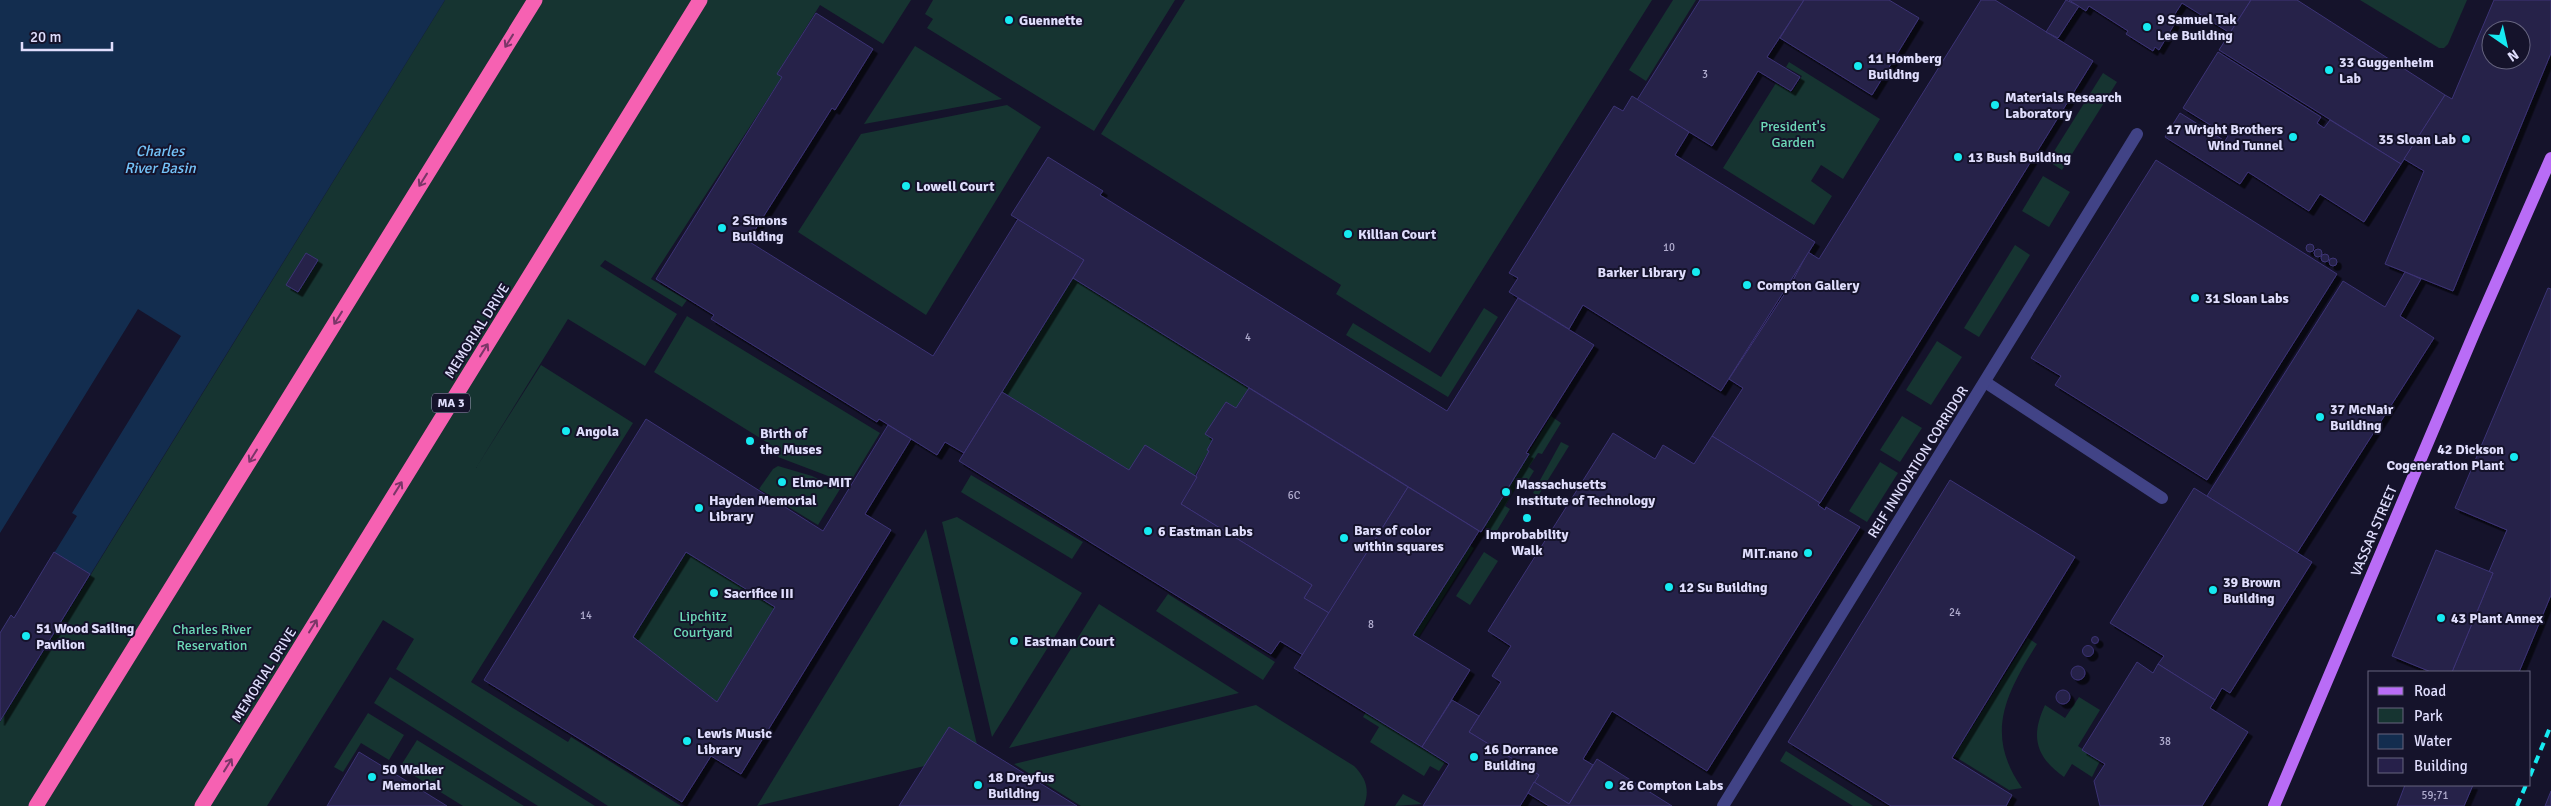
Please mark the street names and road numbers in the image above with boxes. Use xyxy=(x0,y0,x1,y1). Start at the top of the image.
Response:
street label: MEMORIAL DRIVE xyxy=(441,280,513,382)
street label: REIF INNOVATION CORRIDOR xyxy=(1864,383,1972,541)
road number: MA 3 xyxy=(432,393,470,412)
street label: VASSAR STREET xyxy=(2347,483,2401,579)
street label: MEMORIAL DRIVE xyxy=(228,624,300,726)

